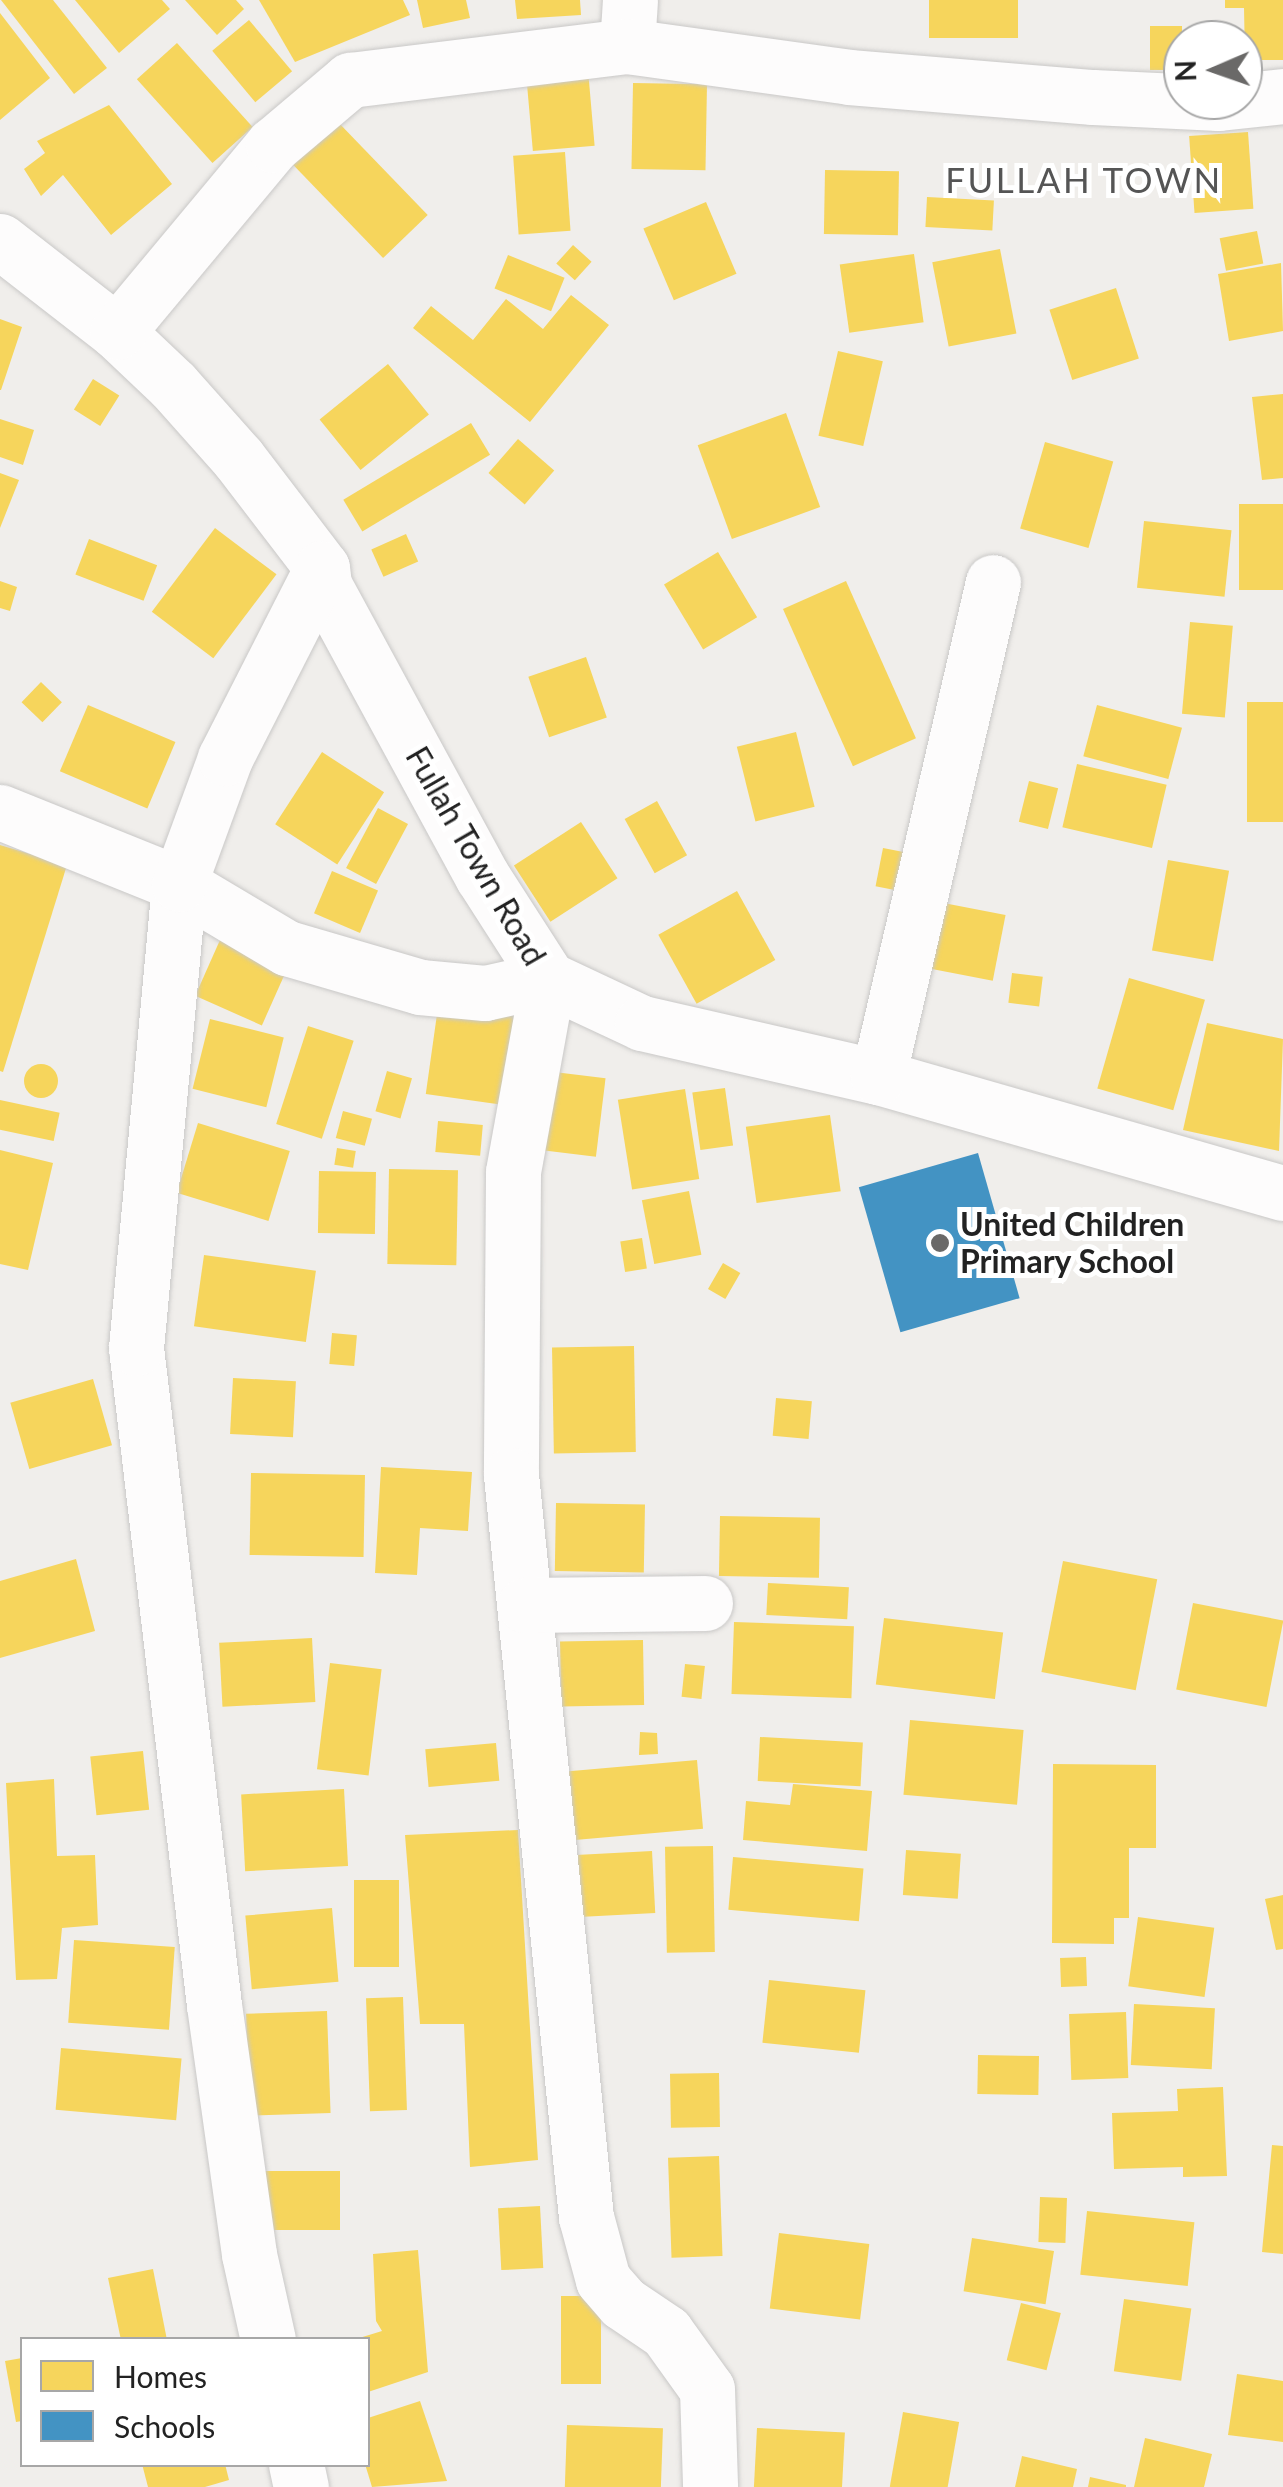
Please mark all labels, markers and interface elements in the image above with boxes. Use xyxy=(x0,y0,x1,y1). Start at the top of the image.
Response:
north arrow xyxy=(1163,20,1263,120)
text: N xyxy=(1168,60,1202,82)
district label: FULLAH TOWN xyxy=(945,158,1223,200)
street label: Fullah Town Road xyxy=(398,740,554,972)
place label: United Children Primary School xyxy=(960,1206,1184,1281)
marker: United Children Primary School xyxy=(929,1232,951,1254)
legend xyxy=(20,2337,370,2467)
text: Homes xyxy=(114,2358,207,2394)
text: Schools xyxy=(114,2408,215,2444)

